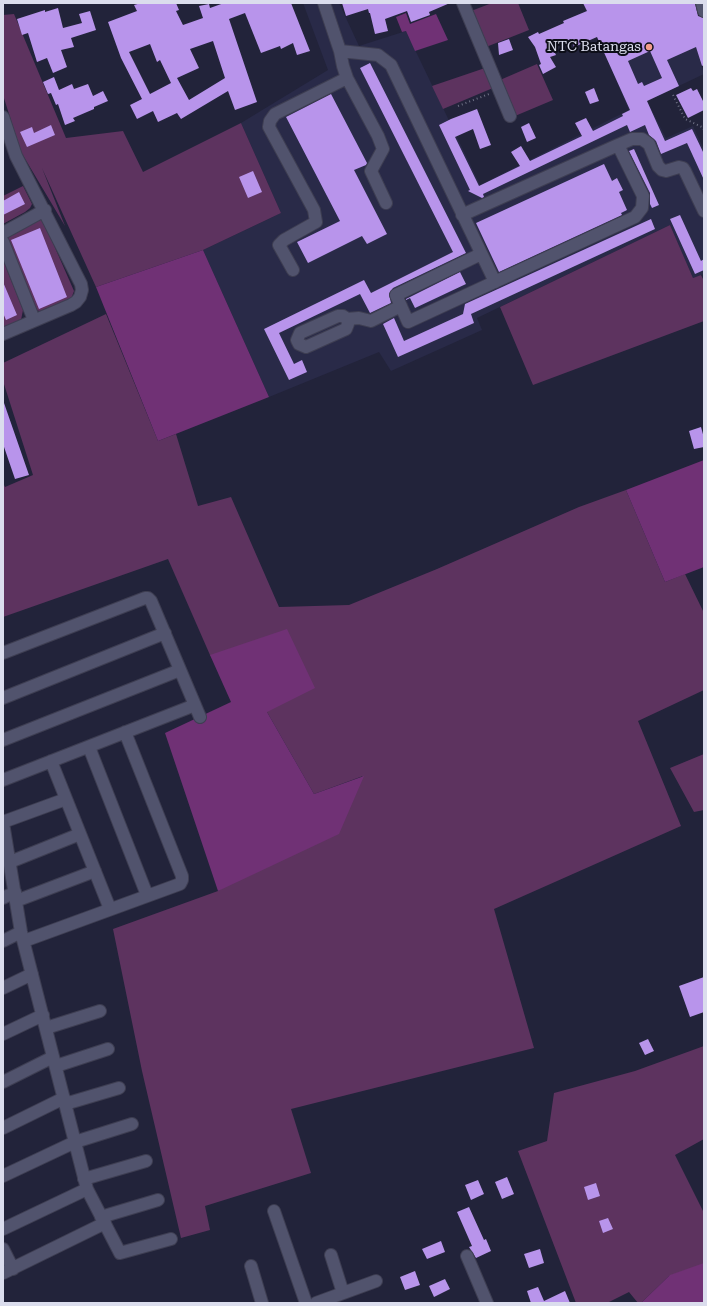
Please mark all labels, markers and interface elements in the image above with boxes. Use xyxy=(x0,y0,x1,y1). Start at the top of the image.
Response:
place label: NTC Batangas xyxy=(547,39,641,55)
marker: NTC Batangas xyxy=(644,42,654,52)

